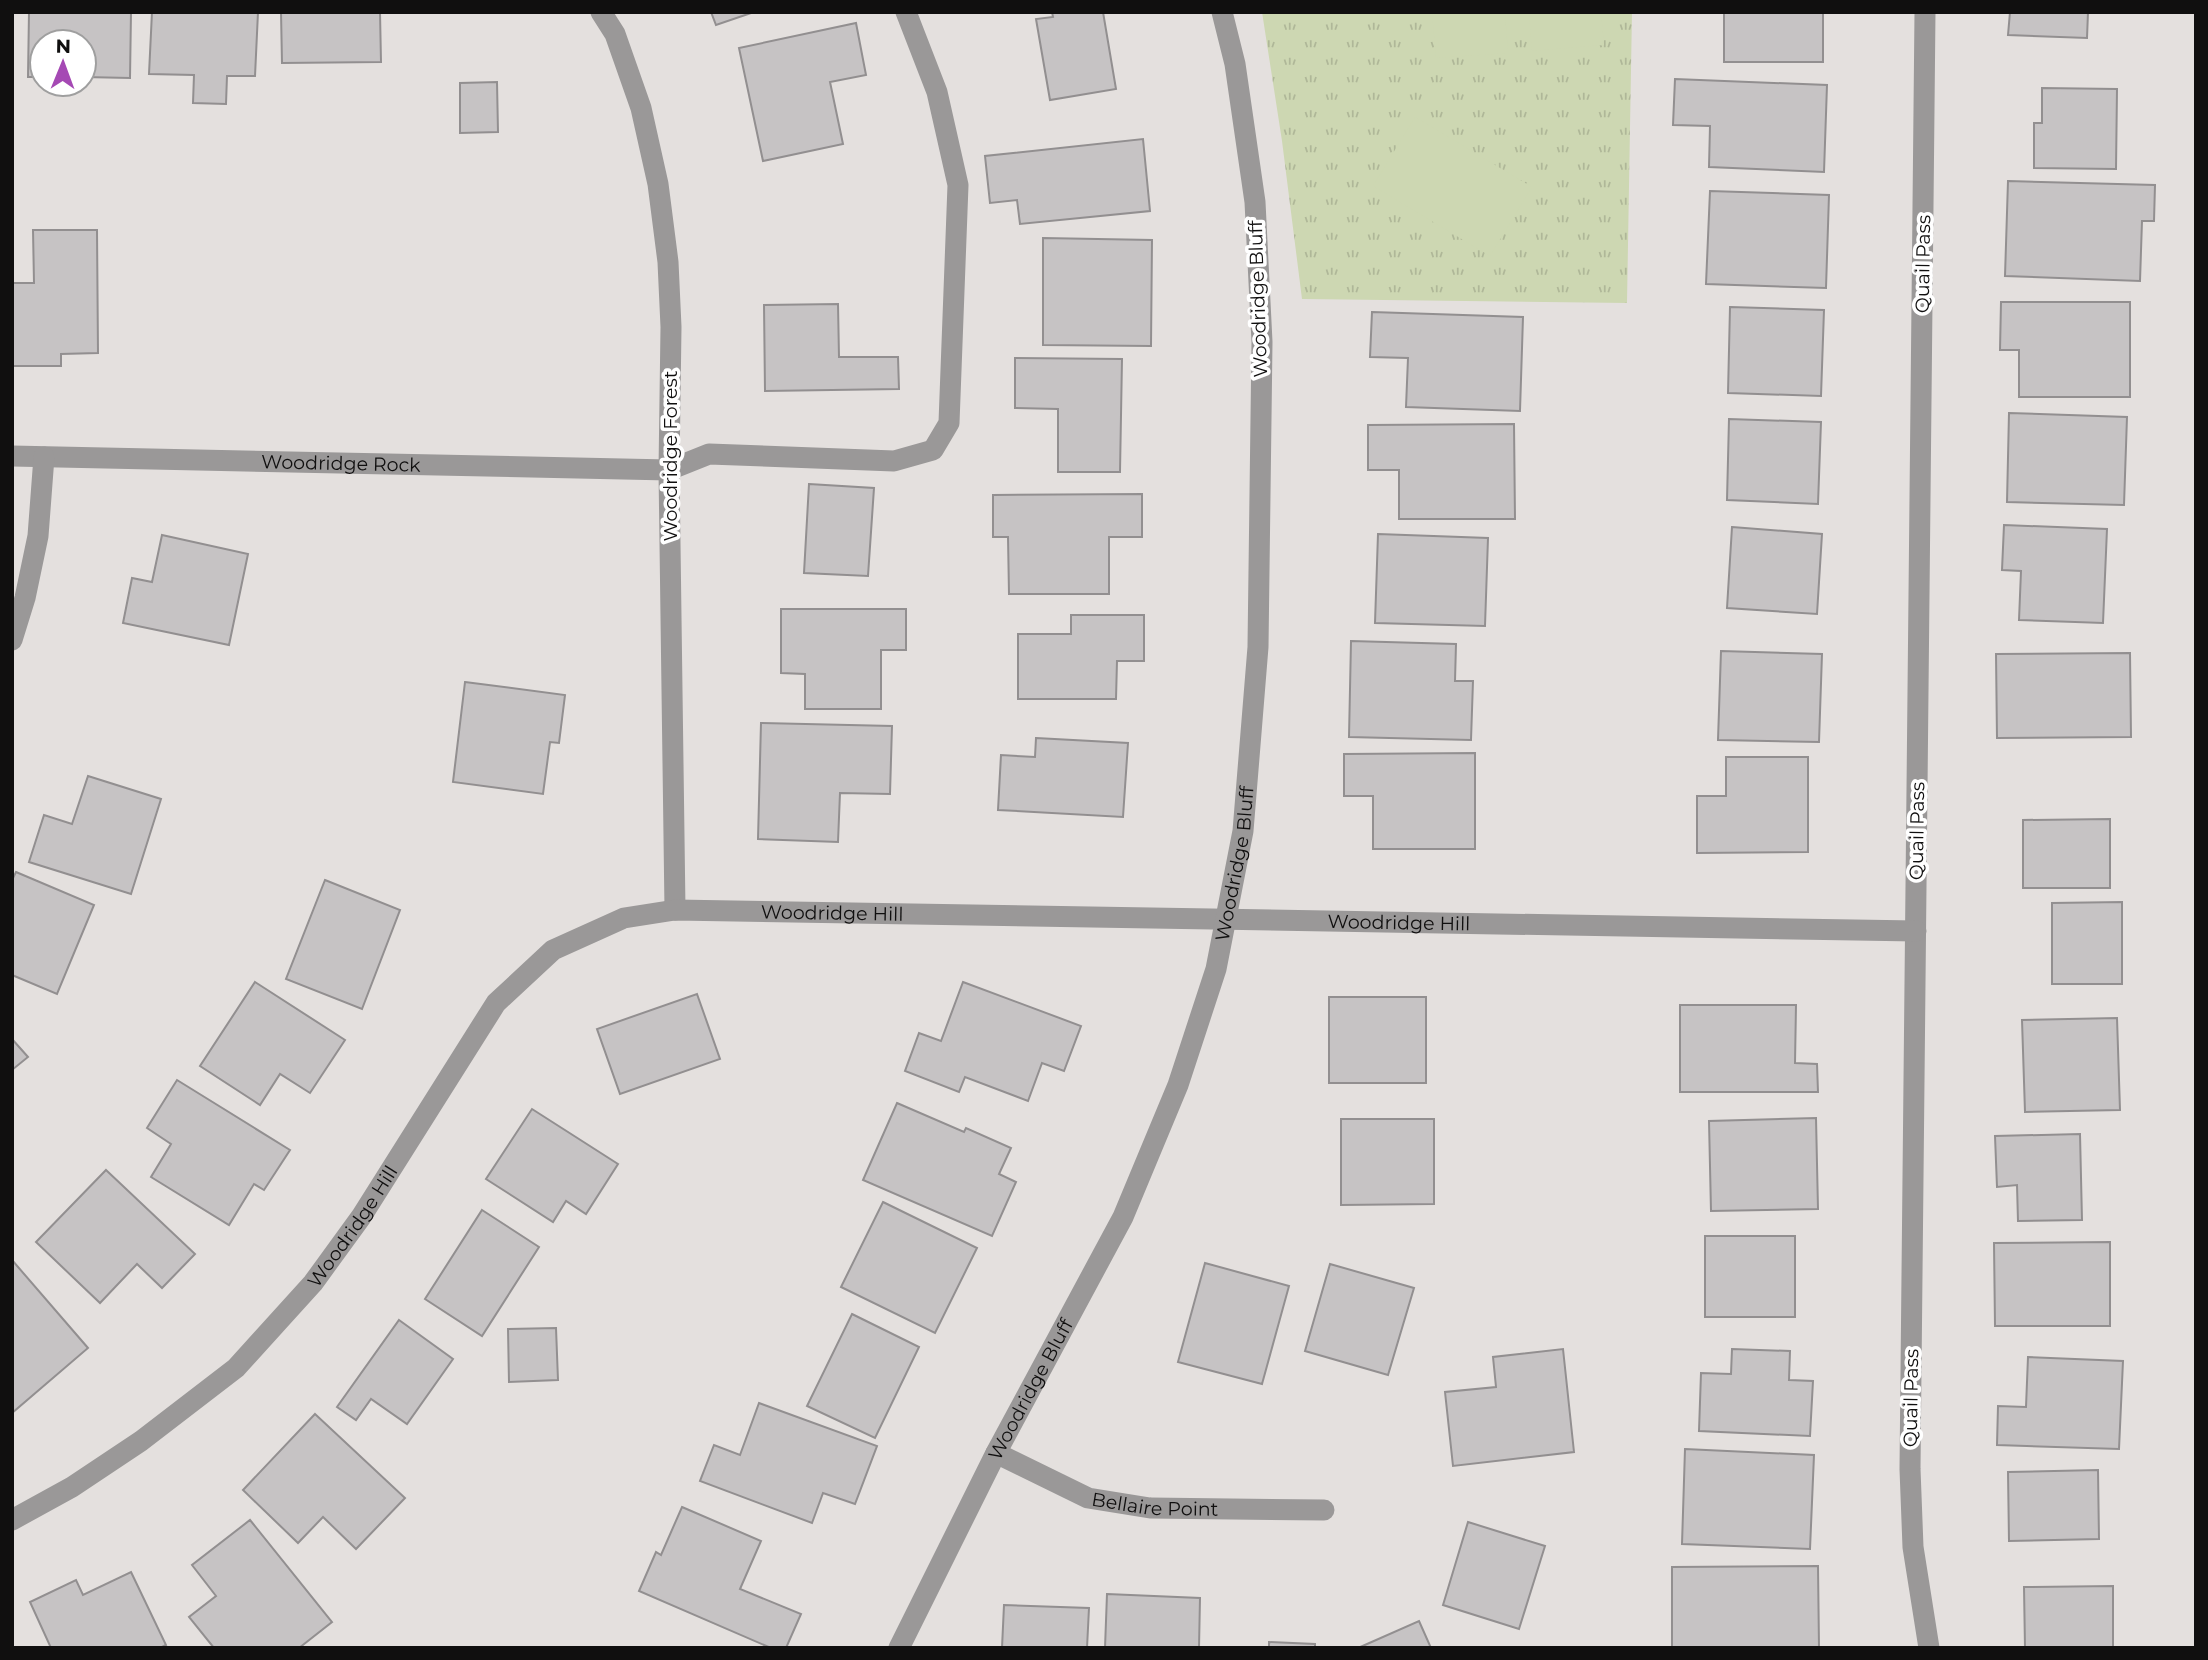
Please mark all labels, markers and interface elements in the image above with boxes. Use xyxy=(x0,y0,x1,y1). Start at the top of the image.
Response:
north arrow xyxy=(28,28,98,98)
text: N xyxy=(55,35,71,58)
street label: Quail Pass xyxy=(1911,215,1935,313)
street label: Woodridge Bluff xyxy=(1244,219,1272,378)
street label: Woodridge Forest xyxy=(659,370,682,542)
street label: Woodridge Rock xyxy=(261,450,421,476)
street label: Quail Pass xyxy=(1905,782,1929,880)
street label: Woodridge Bluff xyxy=(1210,784,1258,943)
street label: Woodridge Hill xyxy=(761,900,904,925)
street label: Woodridge Hill xyxy=(1328,910,1471,935)
street label: Woodridge Hill xyxy=(302,1161,402,1292)
street label: Woodridge Bluff xyxy=(983,1313,1078,1464)
street label: Quail Pass xyxy=(1899,1349,1923,1447)
street label: Bellaire Point xyxy=(1090,1487,1219,1520)

